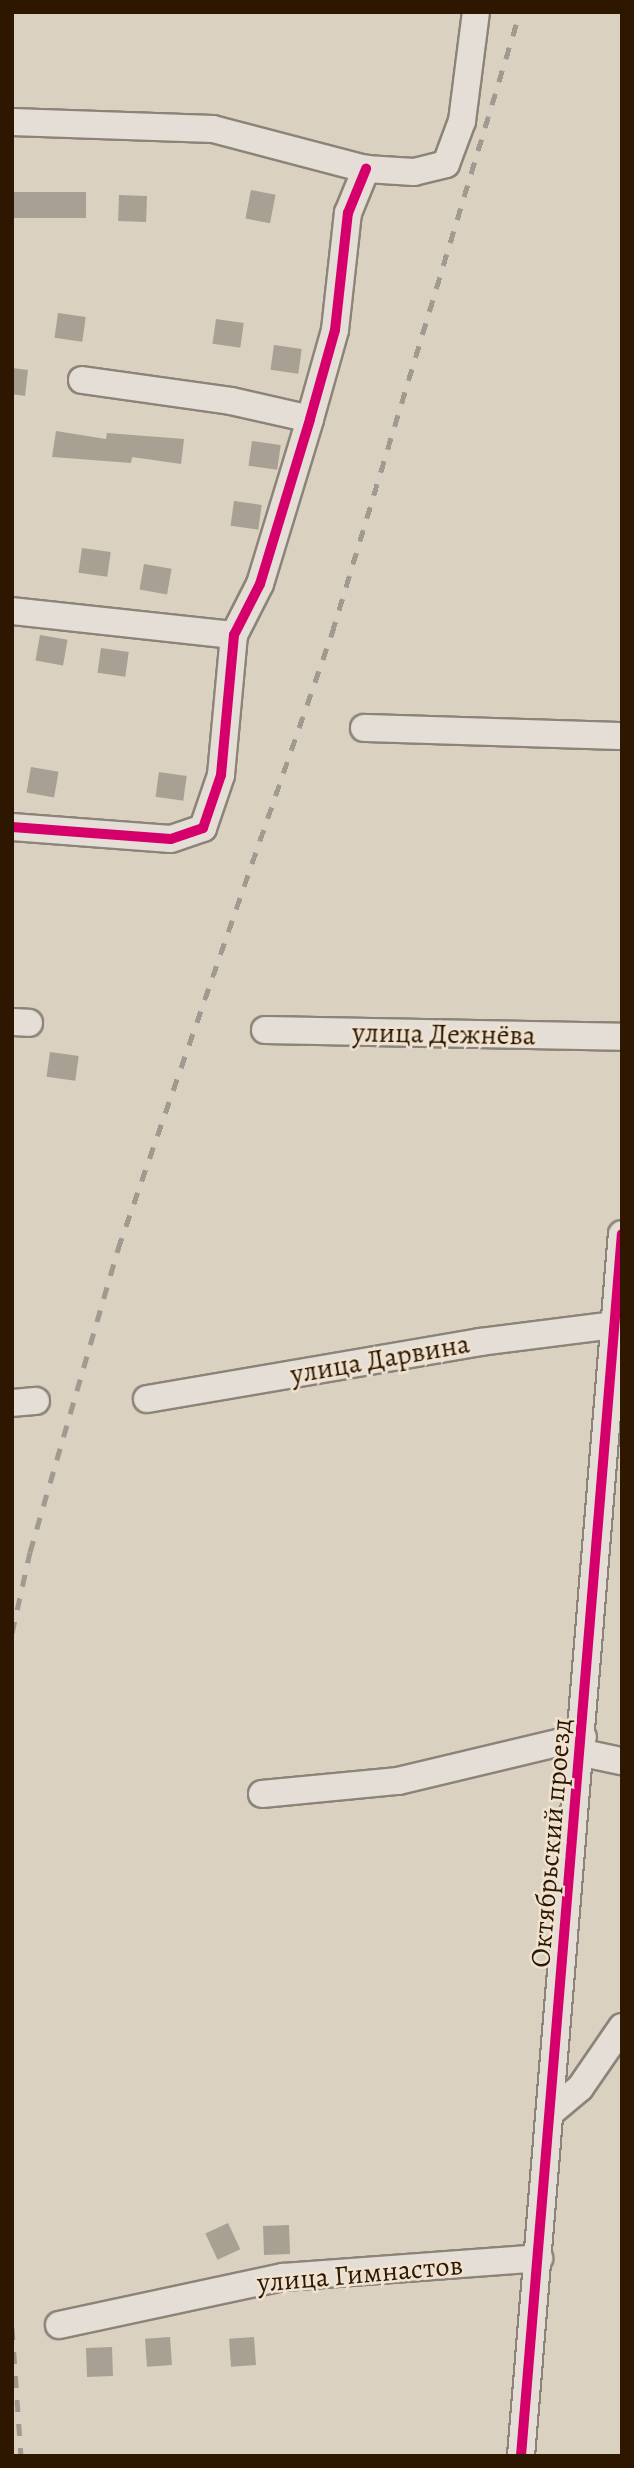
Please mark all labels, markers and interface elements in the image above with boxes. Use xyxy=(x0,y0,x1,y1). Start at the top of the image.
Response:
street label: улица Дежнёва xyxy=(352,1016,536,1052)
street label: улица Дарвина xyxy=(288,1327,472,1391)
street label: Октябрьский проезд xyxy=(523,1717,579,1969)
street label: улица Гимнастов xyxy=(256,2248,464,2300)

